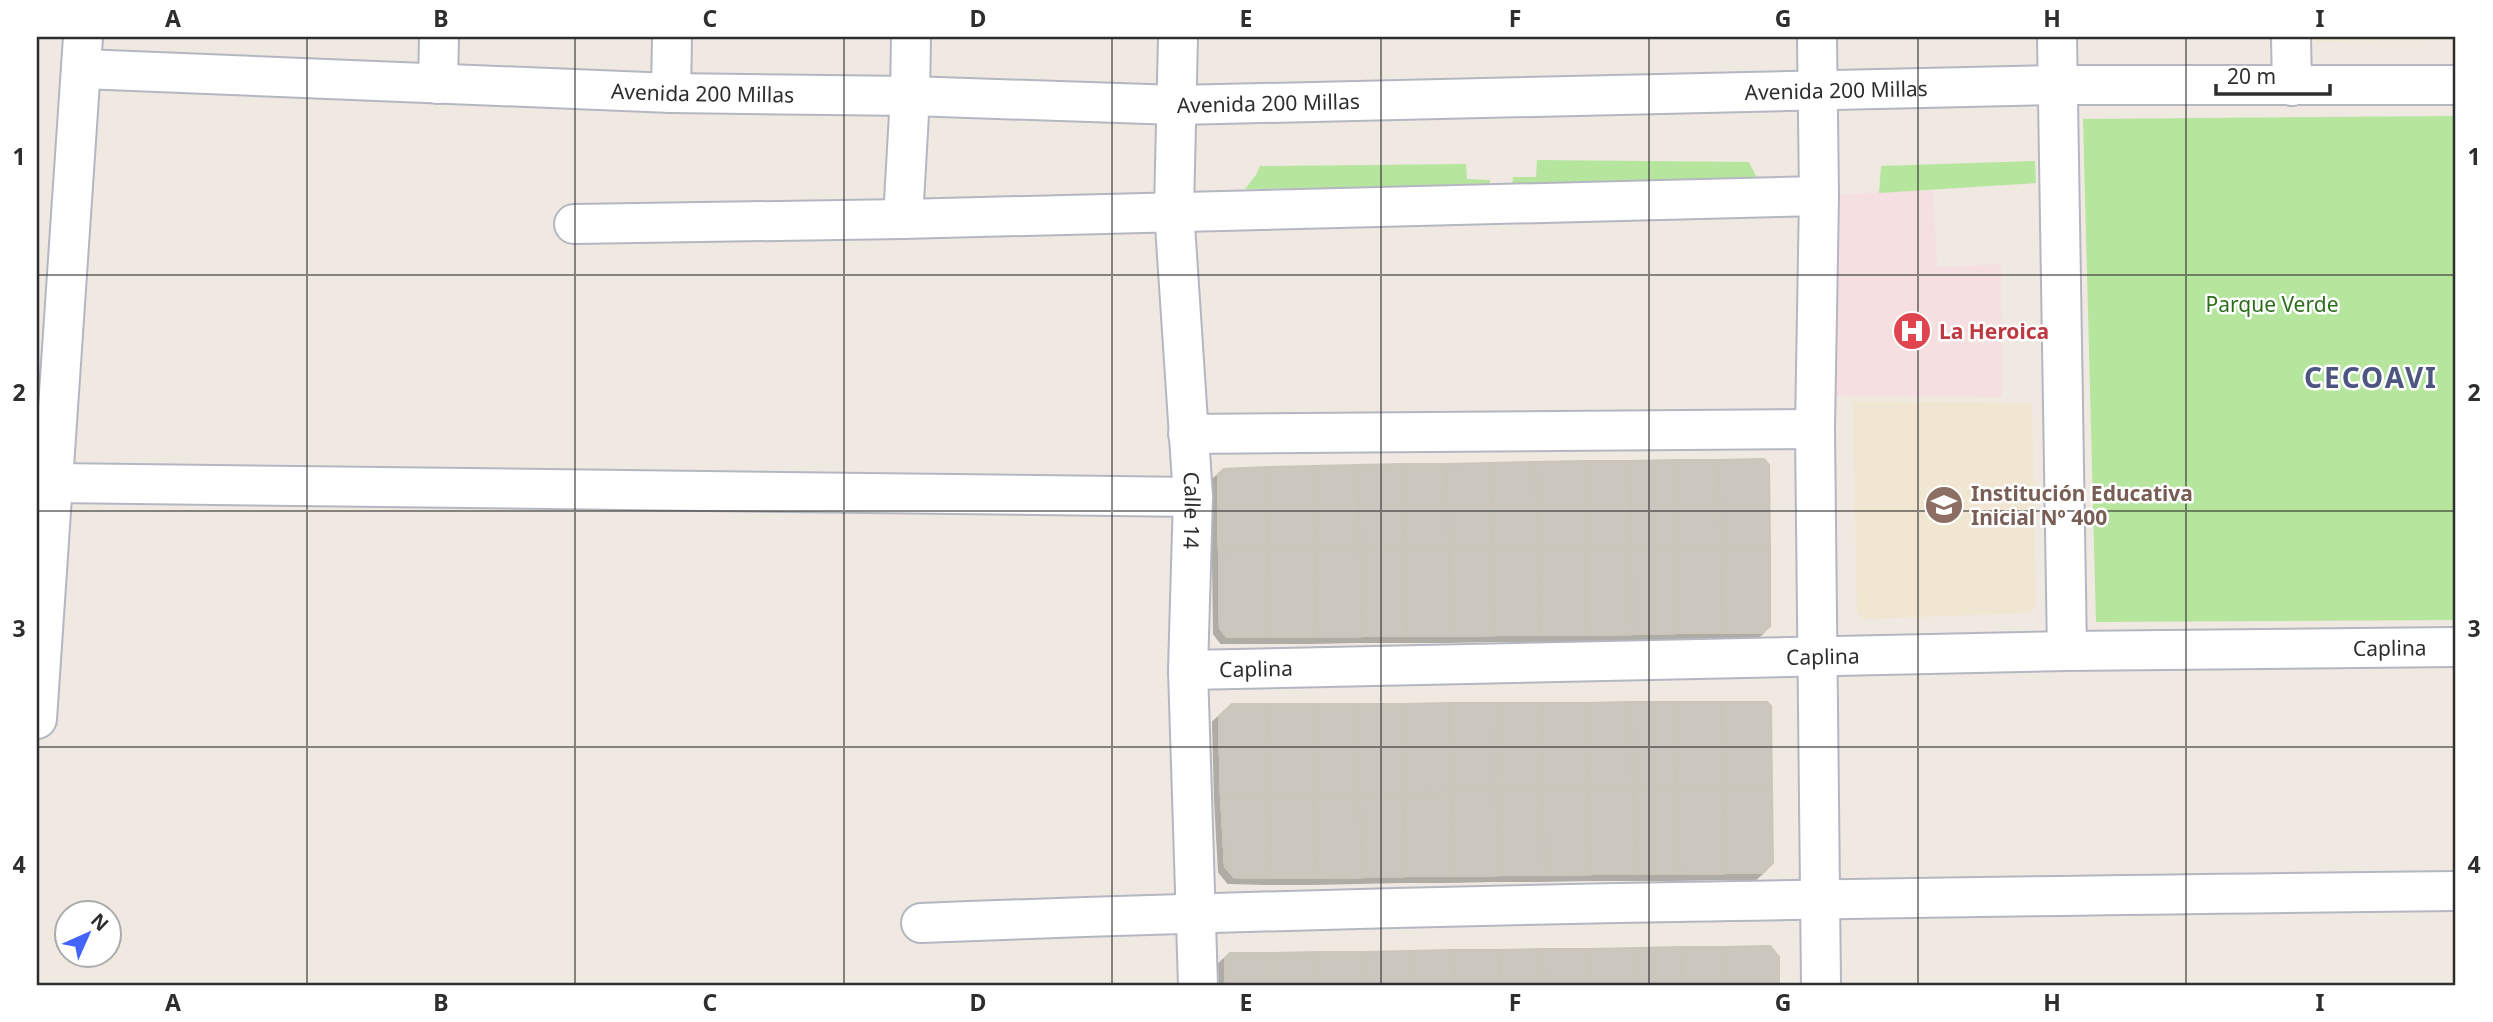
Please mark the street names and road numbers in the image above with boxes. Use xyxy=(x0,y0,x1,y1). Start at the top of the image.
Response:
street label: Avenida 200 Millas xyxy=(1744,74,1928,106)
street label: Avenida 200 Millas xyxy=(610,77,794,109)
street label: Avenida 200 Millas xyxy=(1176,87,1360,119)
street label: Calle 14 xyxy=(1177,471,1207,549)
street label: Caplina xyxy=(2353,633,2427,662)
street label: Caplina xyxy=(1786,641,1860,671)
street label: Caplina xyxy=(1219,654,1293,683)

